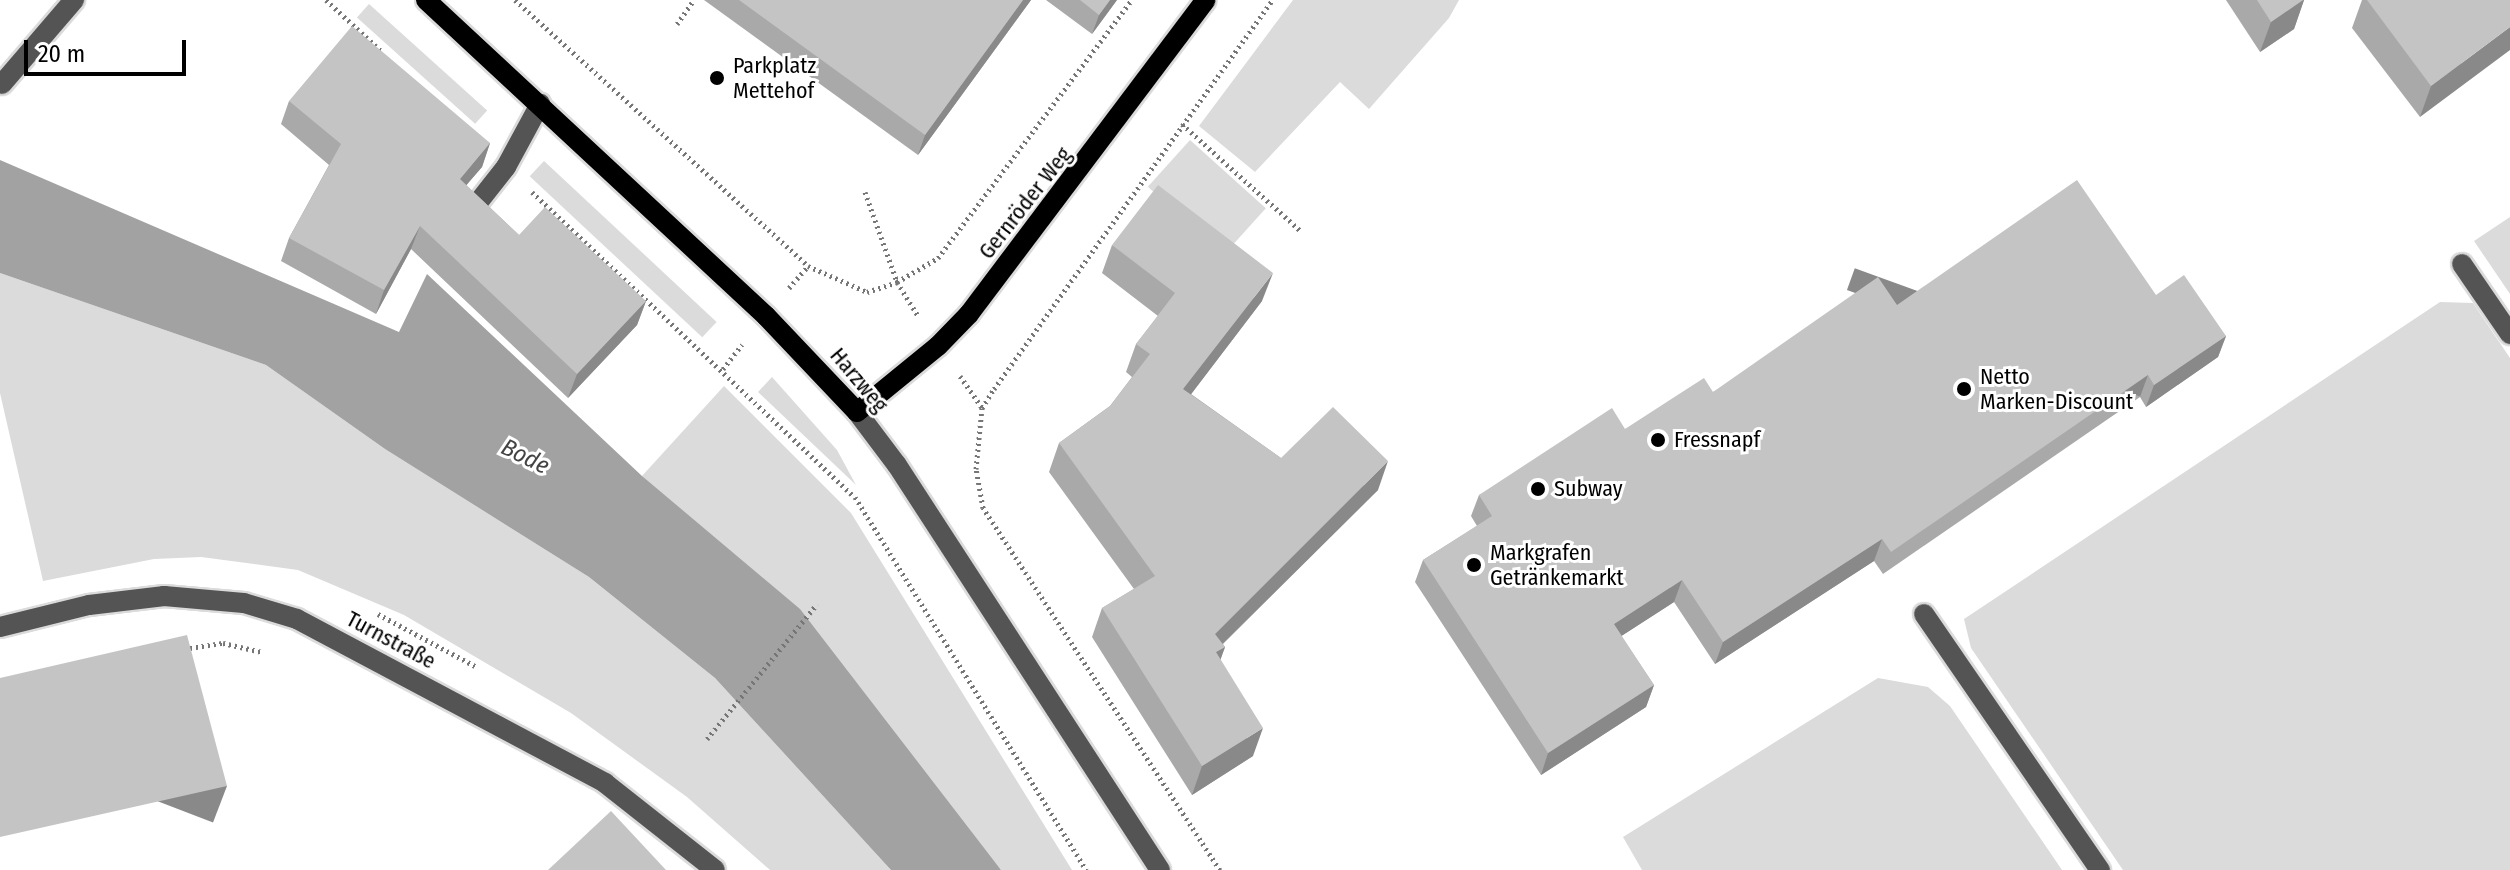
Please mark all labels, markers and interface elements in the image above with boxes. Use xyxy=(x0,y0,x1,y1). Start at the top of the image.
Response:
scale bar xyxy=(28,24,190,74)
text: 20 m xyxy=(38,40,85,68)
place label: Parkplatz Mettehof xyxy=(733,52,816,104)
marker: Parkplatz Mettehof xyxy=(708,69,726,87)
street label: Gernröder Weg xyxy=(973,142,1077,264)
street label: Harzweg xyxy=(825,342,893,418)
place label: Netto Marken-Discount xyxy=(1980,363,2133,414)
marker: Netto Marken-Discount xyxy=(1955,380,1973,398)
place label: Fressnapf xyxy=(1674,427,1760,453)
marker: Fressnapf xyxy=(1649,431,1667,449)
water label: Bode xyxy=(496,433,554,481)
place label: Subway xyxy=(1554,476,1623,502)
marker: Subway xyxy=(1529,480,1547,498)
place label: Markgrafen Getränkemarkt xyxy=(1490,539,1624,590)
marker: Markgrafen Getränkemarkt xyxy=(1465,556,1483,574)
street label: Turnstraße xyxy=(342,606,440,674)

